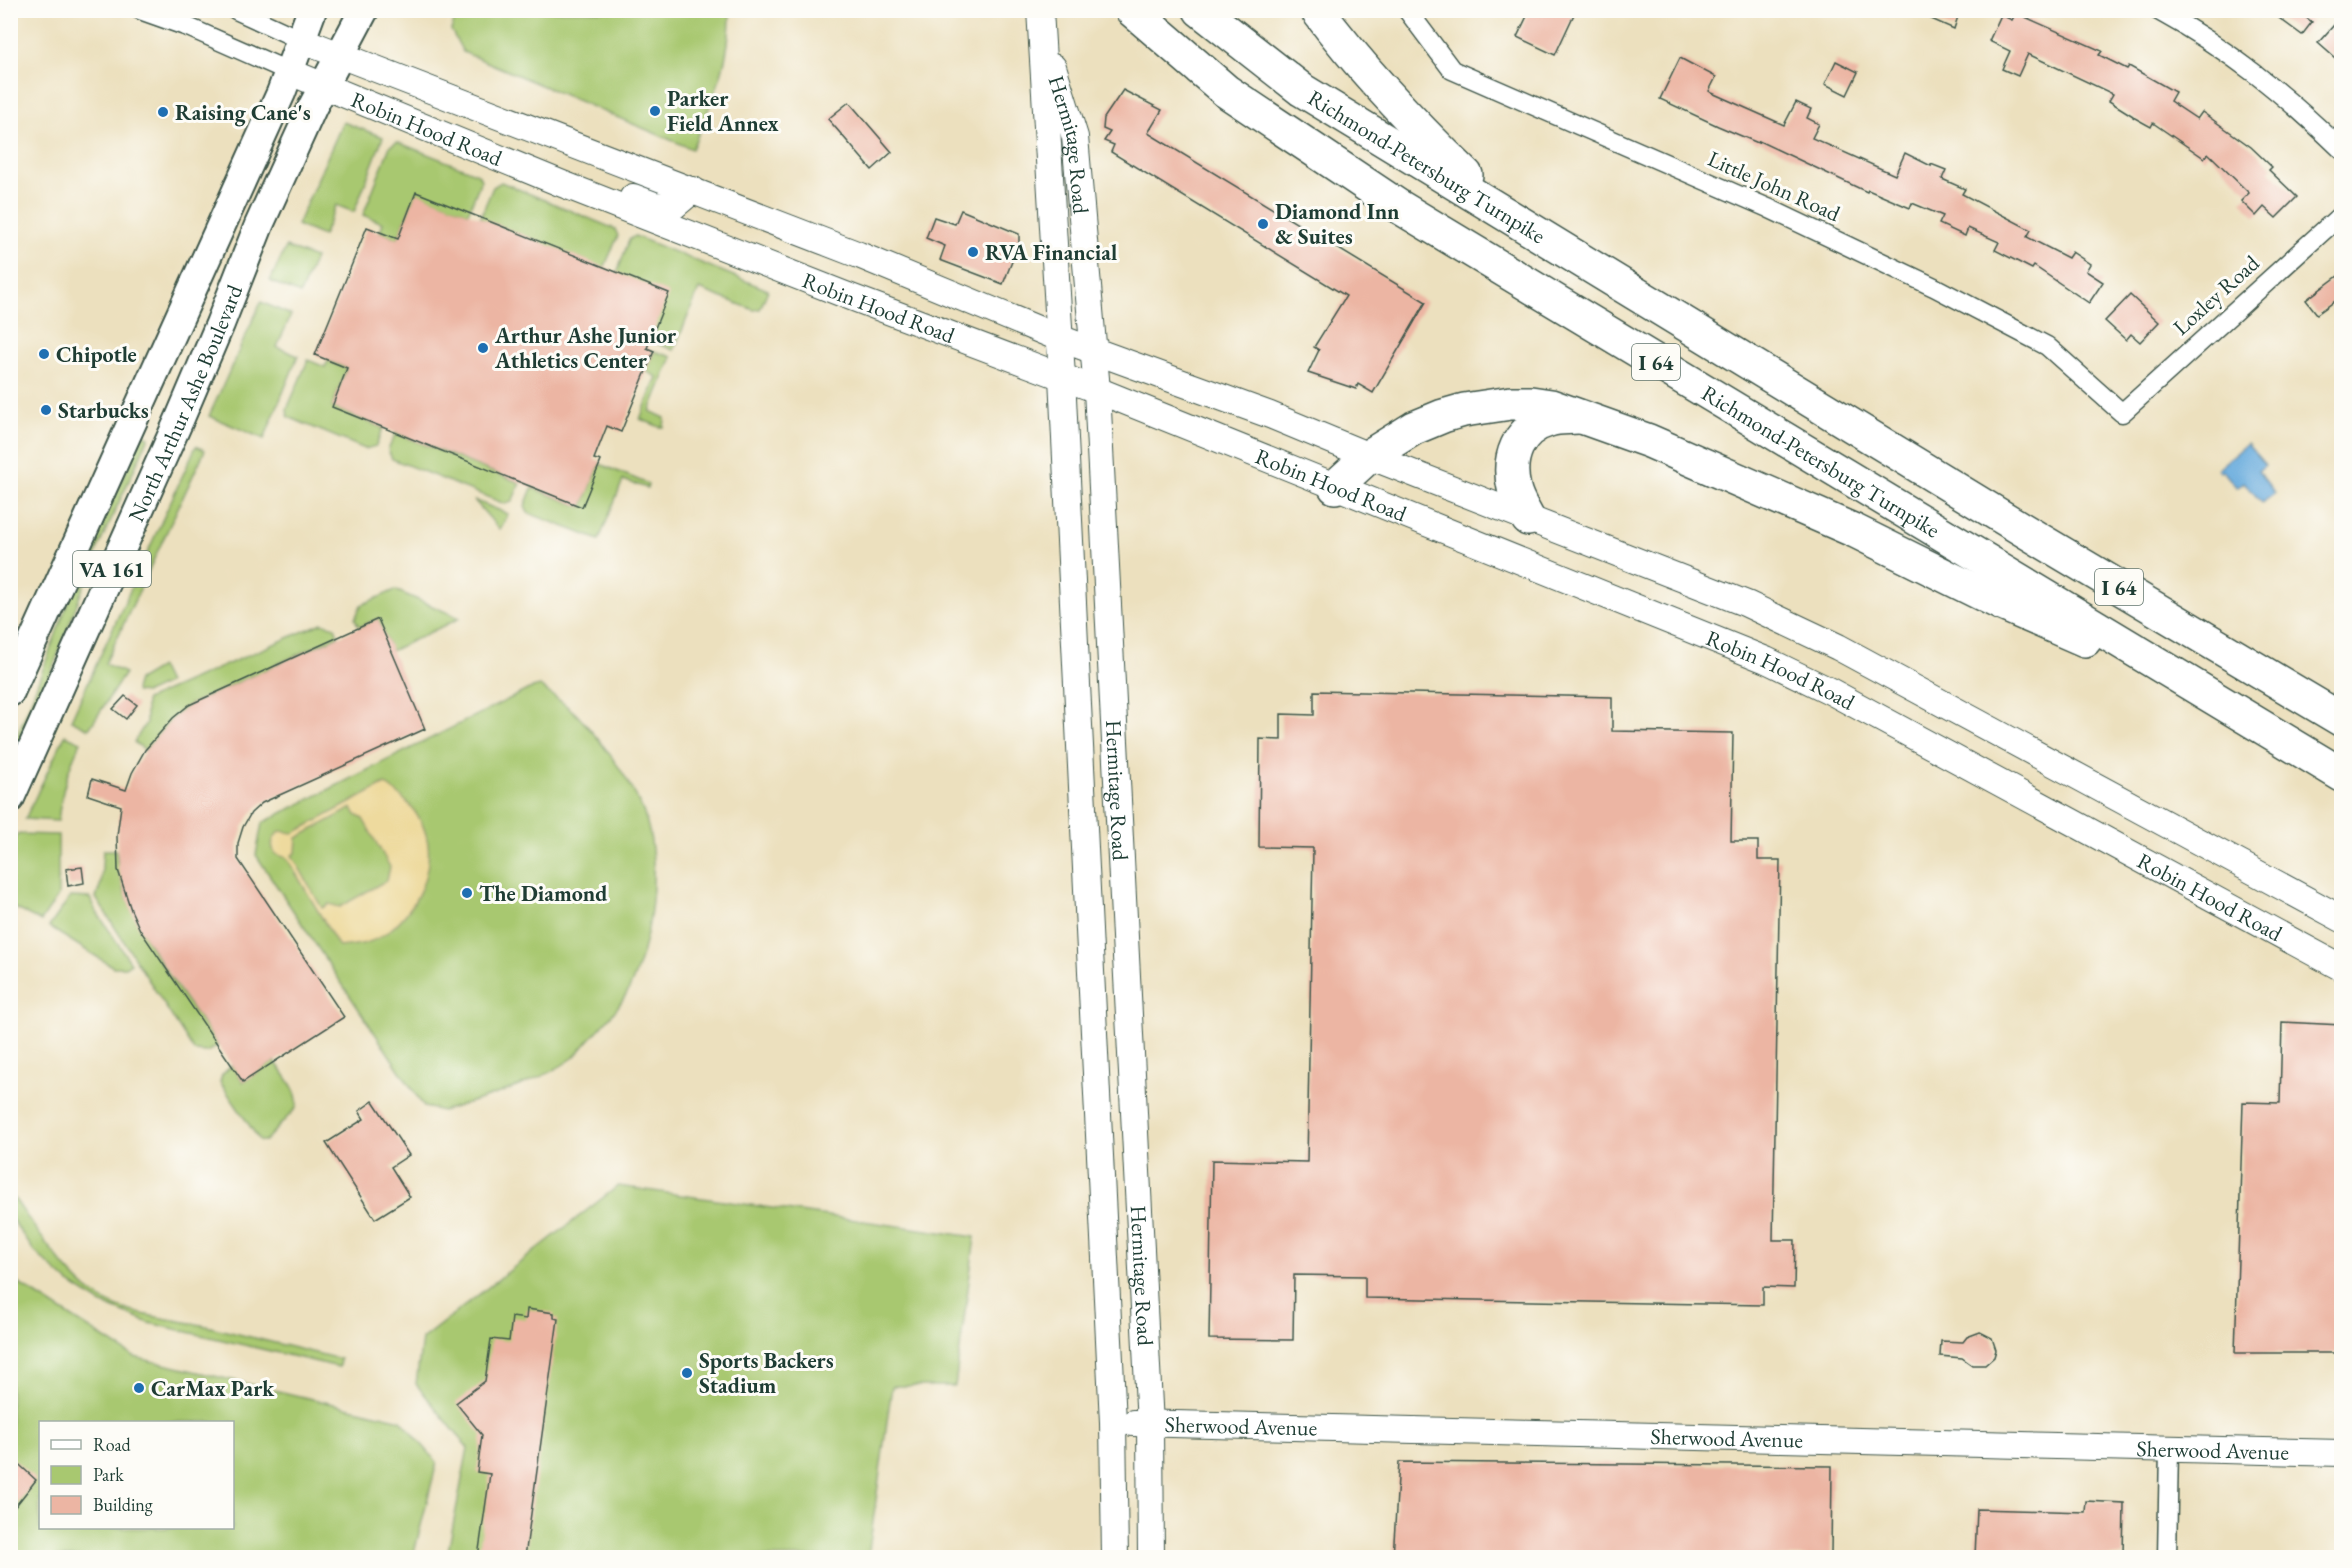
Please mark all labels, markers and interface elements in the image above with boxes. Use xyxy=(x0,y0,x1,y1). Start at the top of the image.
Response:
street label: Hermitage Road xyxy=(1042,72,1096,216)
street label: Richmond-Petersburg Turnpike xyxy=(1303,83,1551,250)
street label: Robin Hood Road xyxy=(347,84,507,173)
place label: Parker Field Annex xyxy=(667,84,779,138)
place label: Raising Cane's xyxy=(175,98,311,127)
marker: Parker Field Annex xyxy=(648,104,662,118)
marker: Raising Cane's xyxy=(156,105,170,119)
street label: Little John Road xyxy=(1703,144,1845,228)
place label: Diamond Inn & Suites xyxy=(1275,197,1400,251)
marker: Diamond Inn & Suites xyxy=(1256,217,1270,231)
place label: RVA Financial xyxy=(985,238,1117,267)
marker: RVA Financial xyxy=(966,245,980,259)
street label: Loxley Road xyxy=(2167,248,2266,341)
street label: Robin Hood Road xyxy=(798,265,960,350)
street label: North Arthur Ashe Boulevard xyxy=(121,280,249,526)
place label: Arthur Ashe Junior Athletics Center xyxy=(494,321,677,375)
place label: Chipotle xyxy=(56,340,137,369)
marker: Arthur Ashe Junior Athletics Center xyxy=(476,341,490,355)
road number: I 64 xyxy=(1632,344,1680,380)
marker: Chipotle xyxy=(37,347,51,361)
street label: Richmond-Petersburg Turnpike xyxy=(1697,378,1946,544)
place label: Starbucks xyxy=(58,396,149,425)
marker: Starbucks xyxy=(39,403,53,417)
street label: Robin Hood Road xyxy=(1251,441,1412,528)
road number: VA 161 xyxy=(73,551,151,587)
road number: I 64 xyxy=(2095,569,2143,605)
street label: Robin Hood Road xyxy=(1702,623,1861,717)
street label: Hermitage Road xyxy=(1099,719,1136,862)
street label: Robin Hood Road xyxy=(2132,846,2288,948)
place label: The Diamond xyxy=(479,879,607,908)
marker: The Diamond xyxy=(460,886,474,900)
street label: Hermitage Road xyxy=(1124,1205,1160,1347)
place label: Sports Backers Stadium xyxy=(699,1346,834,1400)
marker: Sports Backers Stadium xyxy=(680,1366,694,1380)
place label: CarMax Park xyxy=(151,1374,275,1403)
marker: CarMax Park xyxy=(132,1381,146,1395)
street label: Sherwood Avenue xyxy=(1164,1409,1318,1442)
legend xyxy=(39,1421,234,1529)
street label: Sherwood Avenue xyxy=(1650,1421,1804,1454)
text: Road xyxy=(93,1433,132,1456)
street label: Sherwood Avenue xyxy=(2136,1433,2290,1466)
text: Park xyxy=(93,1463,124,1486)
text: Building xyxy=(93,1493,153,1516)

